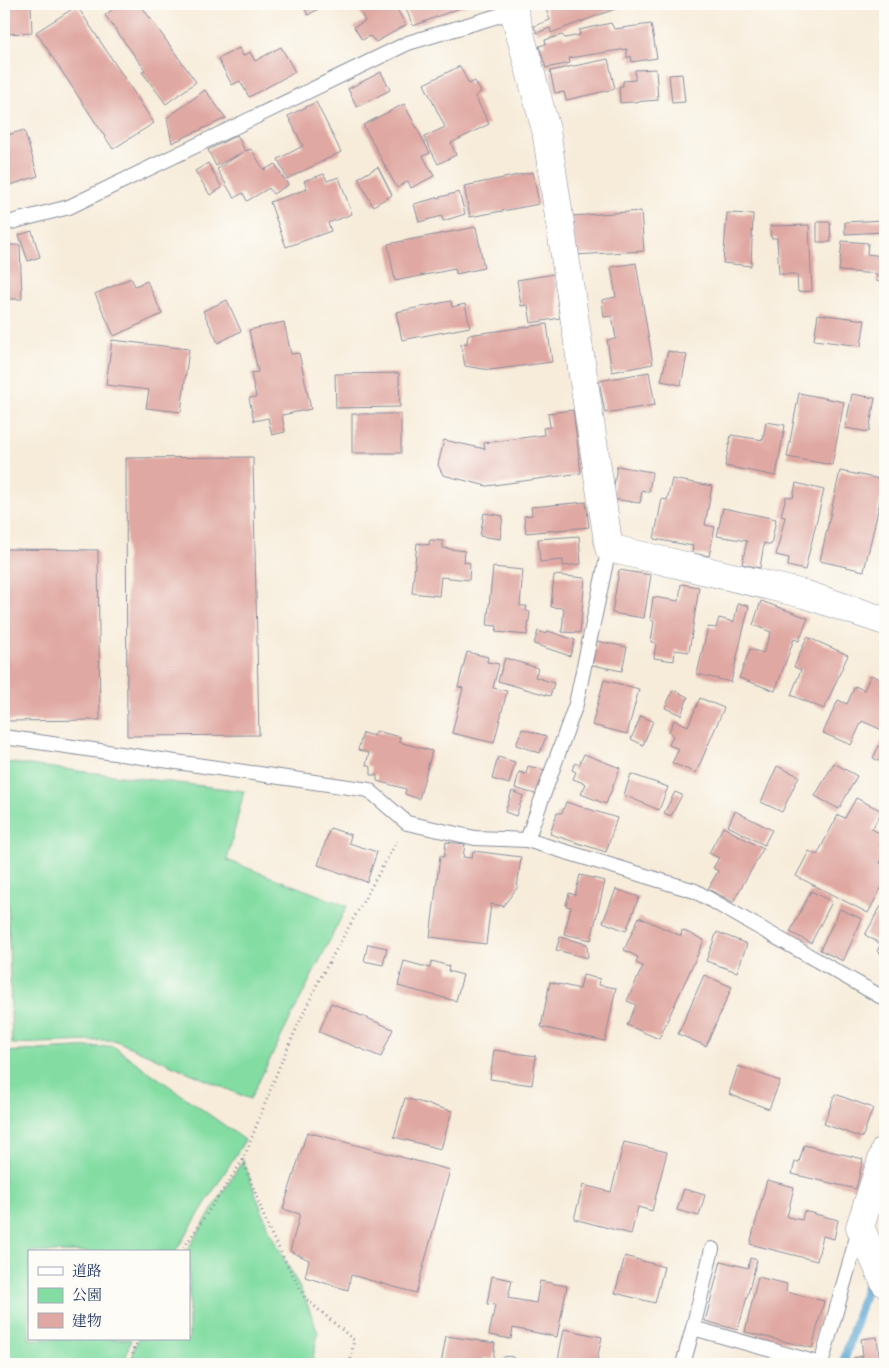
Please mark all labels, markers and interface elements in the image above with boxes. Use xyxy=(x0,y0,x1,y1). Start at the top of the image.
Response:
legend xyxy=(28,1250,190,1340)
text: 道路 xyxy=(72,1262,102,1281)
text: 公園 xyxy=(72,1286,102,1305)
text: 建物 xyxy=(72,1312,102,1331)

